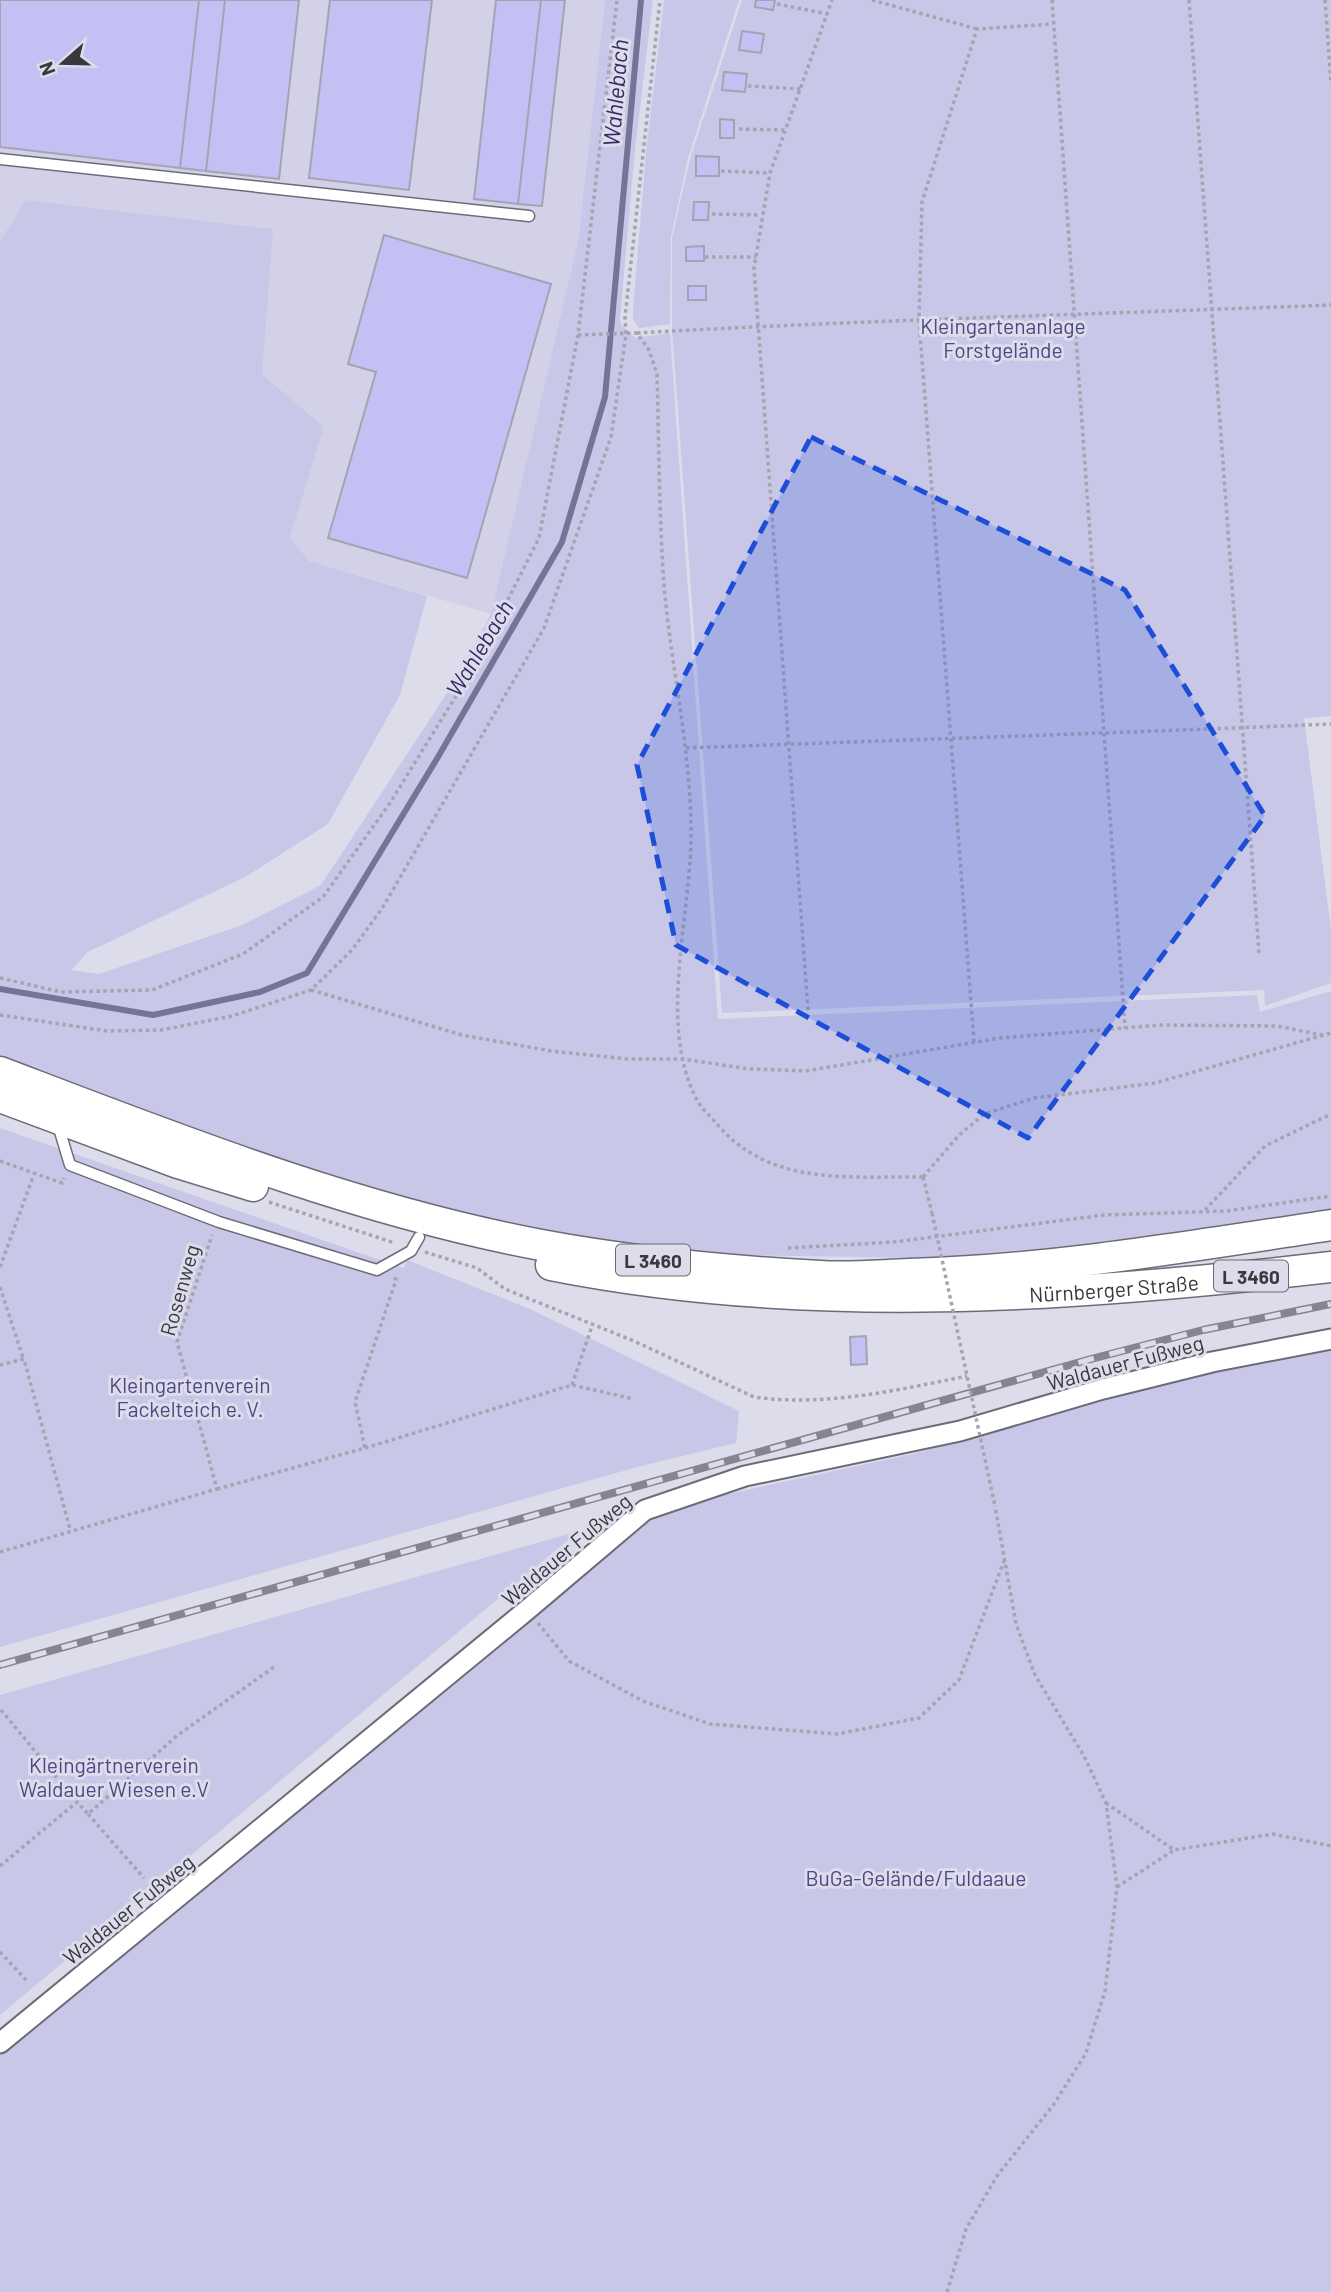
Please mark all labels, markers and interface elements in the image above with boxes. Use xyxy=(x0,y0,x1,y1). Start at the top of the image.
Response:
north arrow xyxy=(28,28,98,98)
water label: Wahlebach xyxy=(596,38,634,148)
text: N xyxy=(34,59,60,79)
park label: Kleingartenanlage Forstgelände xyxy=(920,313,1086,362)
water label: Wahlebach xyxy=(439,595,519,701)
street label: Rosenweg xyxy=(154,1241,204,1339)
road number: L 3460 xyxy=(616,1244,690,1276)
road number: L 3460 xyxy=(1214,1260,1288,1292)
street label: Nürnberger Straße xyxy=(1028,1269,1200,1306)
street label: Waldauer Fußweg xyxy=(1044,1329,1206,1395)
park label: Kleingartenverein Fackelteich e. V. xyxy=(109,1372,271,1421)
street label: Waldauer Fußweg xyxy=(496,1488,636,1610)
park label: Kleingärtnerverein Waldauer Wiesen e.V xyxy=(19,1752,209,1801)
street label: Waldauer Fußweg xyxy=(58,1849,198,1969)
park label: BuGa-Gelände/Fuldaaue xyxy=(806,1865,1026,1890)

